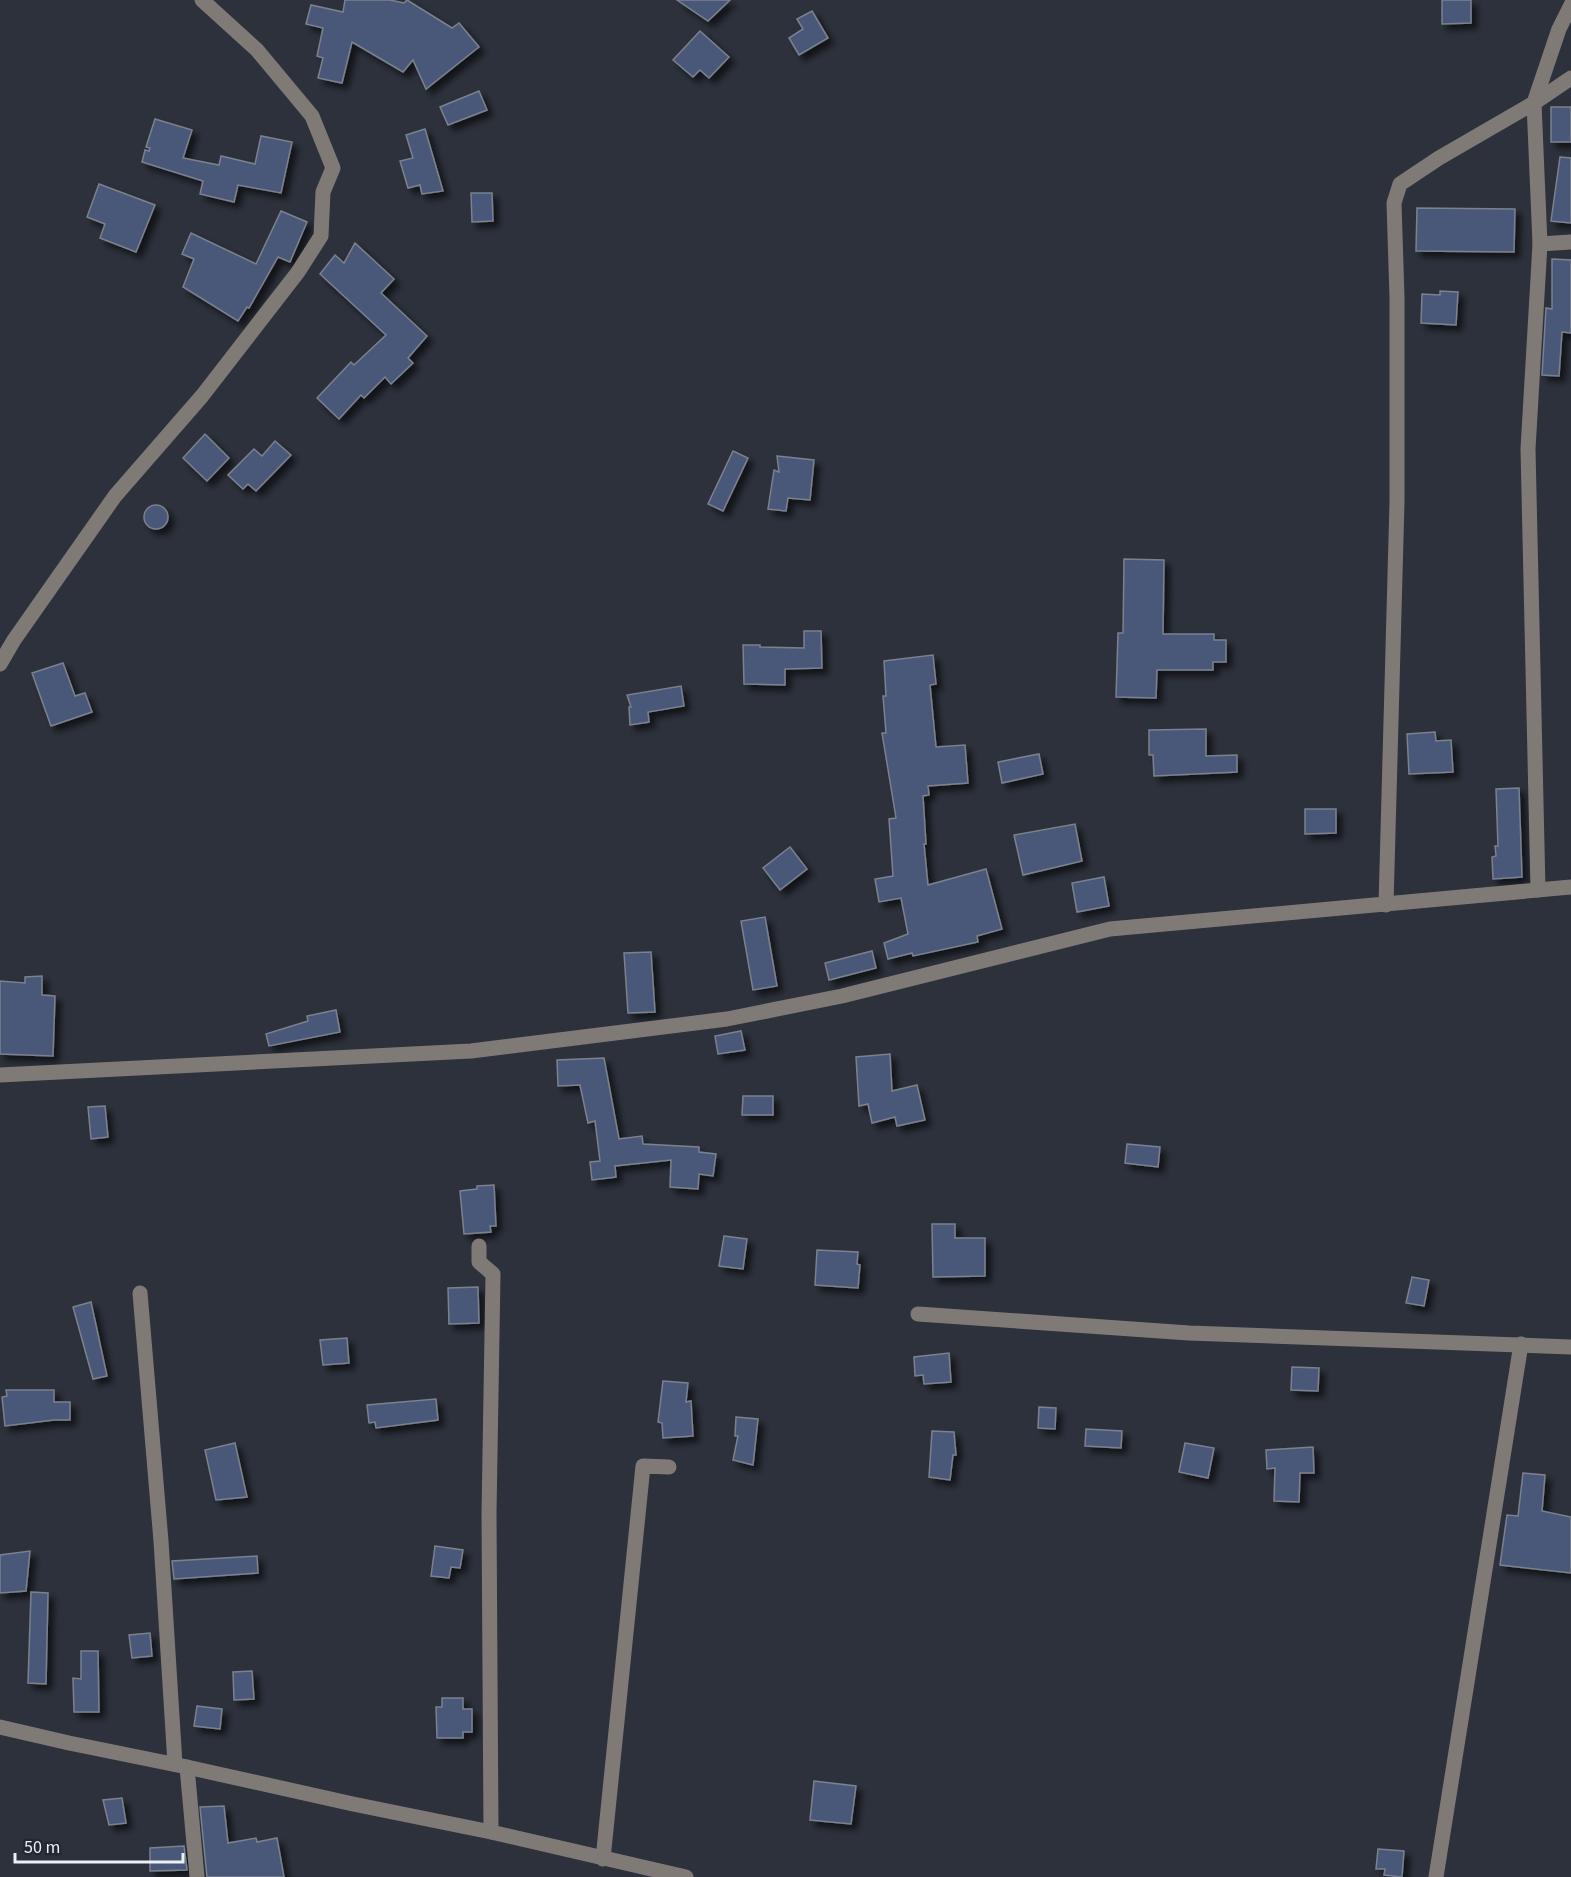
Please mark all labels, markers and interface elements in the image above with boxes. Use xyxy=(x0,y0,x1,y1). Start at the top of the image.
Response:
scale bar xyxy=(15,1826,183,1864)
text: 50 m xyxy=(24,1835,60,1860)

